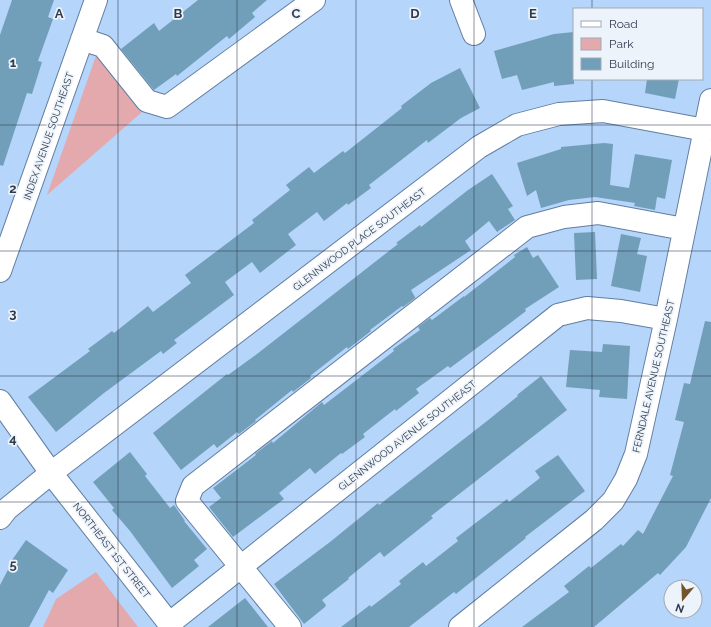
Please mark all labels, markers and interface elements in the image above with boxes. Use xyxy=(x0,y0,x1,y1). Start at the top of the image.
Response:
text: A xyxy=(55,6,64,21)
text: B xyxy=(174,6,183,21)
text: C xyxy=(292,6,301,21)
text: D xyxy=(410,6,420,21)
text: E xyxy=(529,6,537,21)
legend xyxy=(573,8,703,80)
text: Road xyxy=(609,17,638,31)
text: Park xyxy=(609,37,634,51)
text: 1 xyxy=(10,55,17,70)
text: Building xyxy=(609,57,655,71)
street label: INDEX AVENUE SOUTHEAST xyxy=(21,71,76,201)
text: 2 xyxy=(9,181,17,196)
street label: GLENNWOOD PLACE SOUTHEAST xyxy=(291,186,428,293)
street label: FERNDALE AVENUE SOUTHEAST xyxy=(631,299,676,454)
text: 3 xyxy=(9,306,17,321)
street label: GLENNWOOD AVENUE SOUTHEAST xyxy=(336,378,478,493)
text: 4 xyxy=(9,431,17,446)
street label: NORTHEAST 1ST STREET xyxy=(71,500,152,600)
text: 5 xyxy=(9,557,17,572)
north arrow xyxy=(663,579,703,619)
text: N xyxy=(674,600,686,615)

